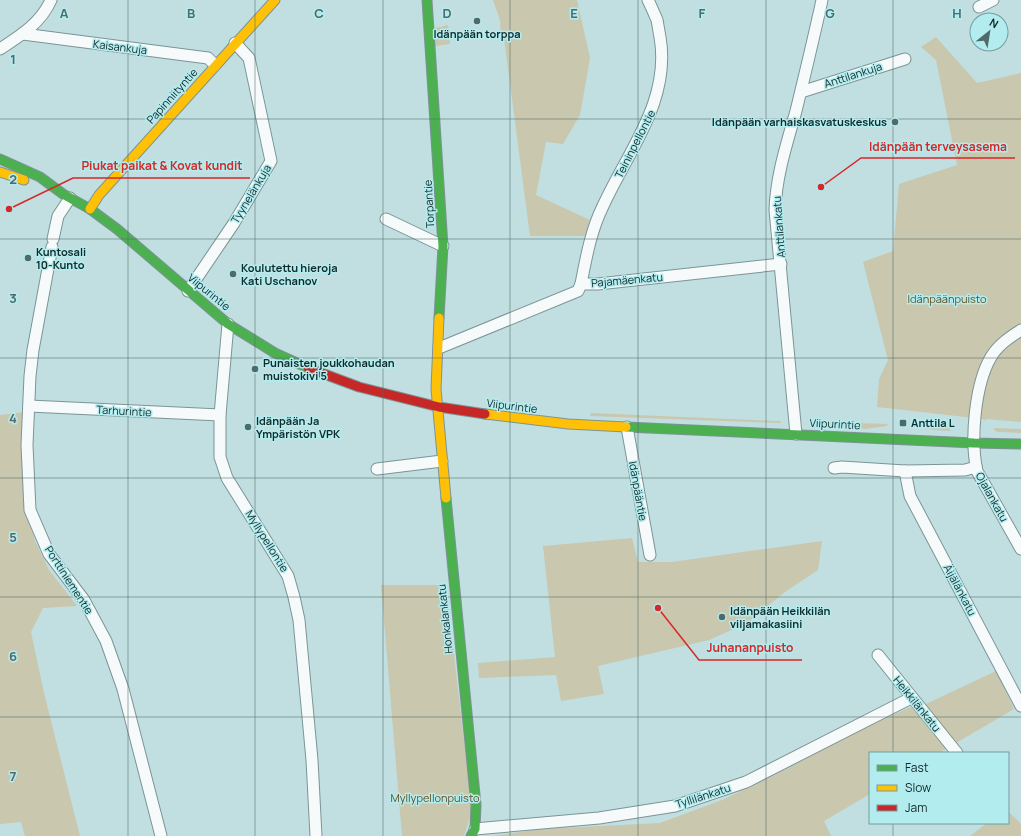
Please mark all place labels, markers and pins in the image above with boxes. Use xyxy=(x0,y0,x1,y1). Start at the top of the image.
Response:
marker: Idänpään torppa xyxy=(472,16,482,26)
place label: Idänpään torppa xyxy=(433,26,521,41)
place label: Idänpään varhaiskasvatuskeskus xyxy=(712,114,887,129)
marker: Idänpään varhaiskasvatuskeskus xyxy=(890,117,900,127)
callout: Idänpään terveysasema xyxy=(861,134,1015,158)
callout: Piukat paikat & Kovat kundit xyxy=(73,154,250,178)
place label: Kuntosali 10-Kunto xyxy=(36,244,86,272)
marker: Kuntosali 10-Kunto xyxy=(23,253,33,263)
place label: Koulutettu hieroja Kati Uschanov xyxy=(241,260,338,288)
marker: Koulutettu hieroja Kati Uschanov xyxy=(228,269,238,279)
place label: Punaisten joukkohaudan muistokivi 5 xyxy=(263,355,395,383)
marker: Punaisten joukkohaudan muistokivi 5 xyxy=(250,364,260,374)
place label: Idänpään Ja Ympäristön VPK xyxy=(256,413,341,441)
place label: Anttila L xyxy=(911,415,955,430)
marker: Anttila L xyxy=(898,418,908,428)
marker: Idänpään Ja Ympäristön VPK xyxy=(243,422,253,432)
place label: Idänpään Heikkilän viljamakasiini xyxy=(730,603,831,631)
marker: Idänpään Heikkilän viljamakasiini xyxy=(717,612,727,622)
callout: Juhananpuisto xyxy=(699,636,802,660)

